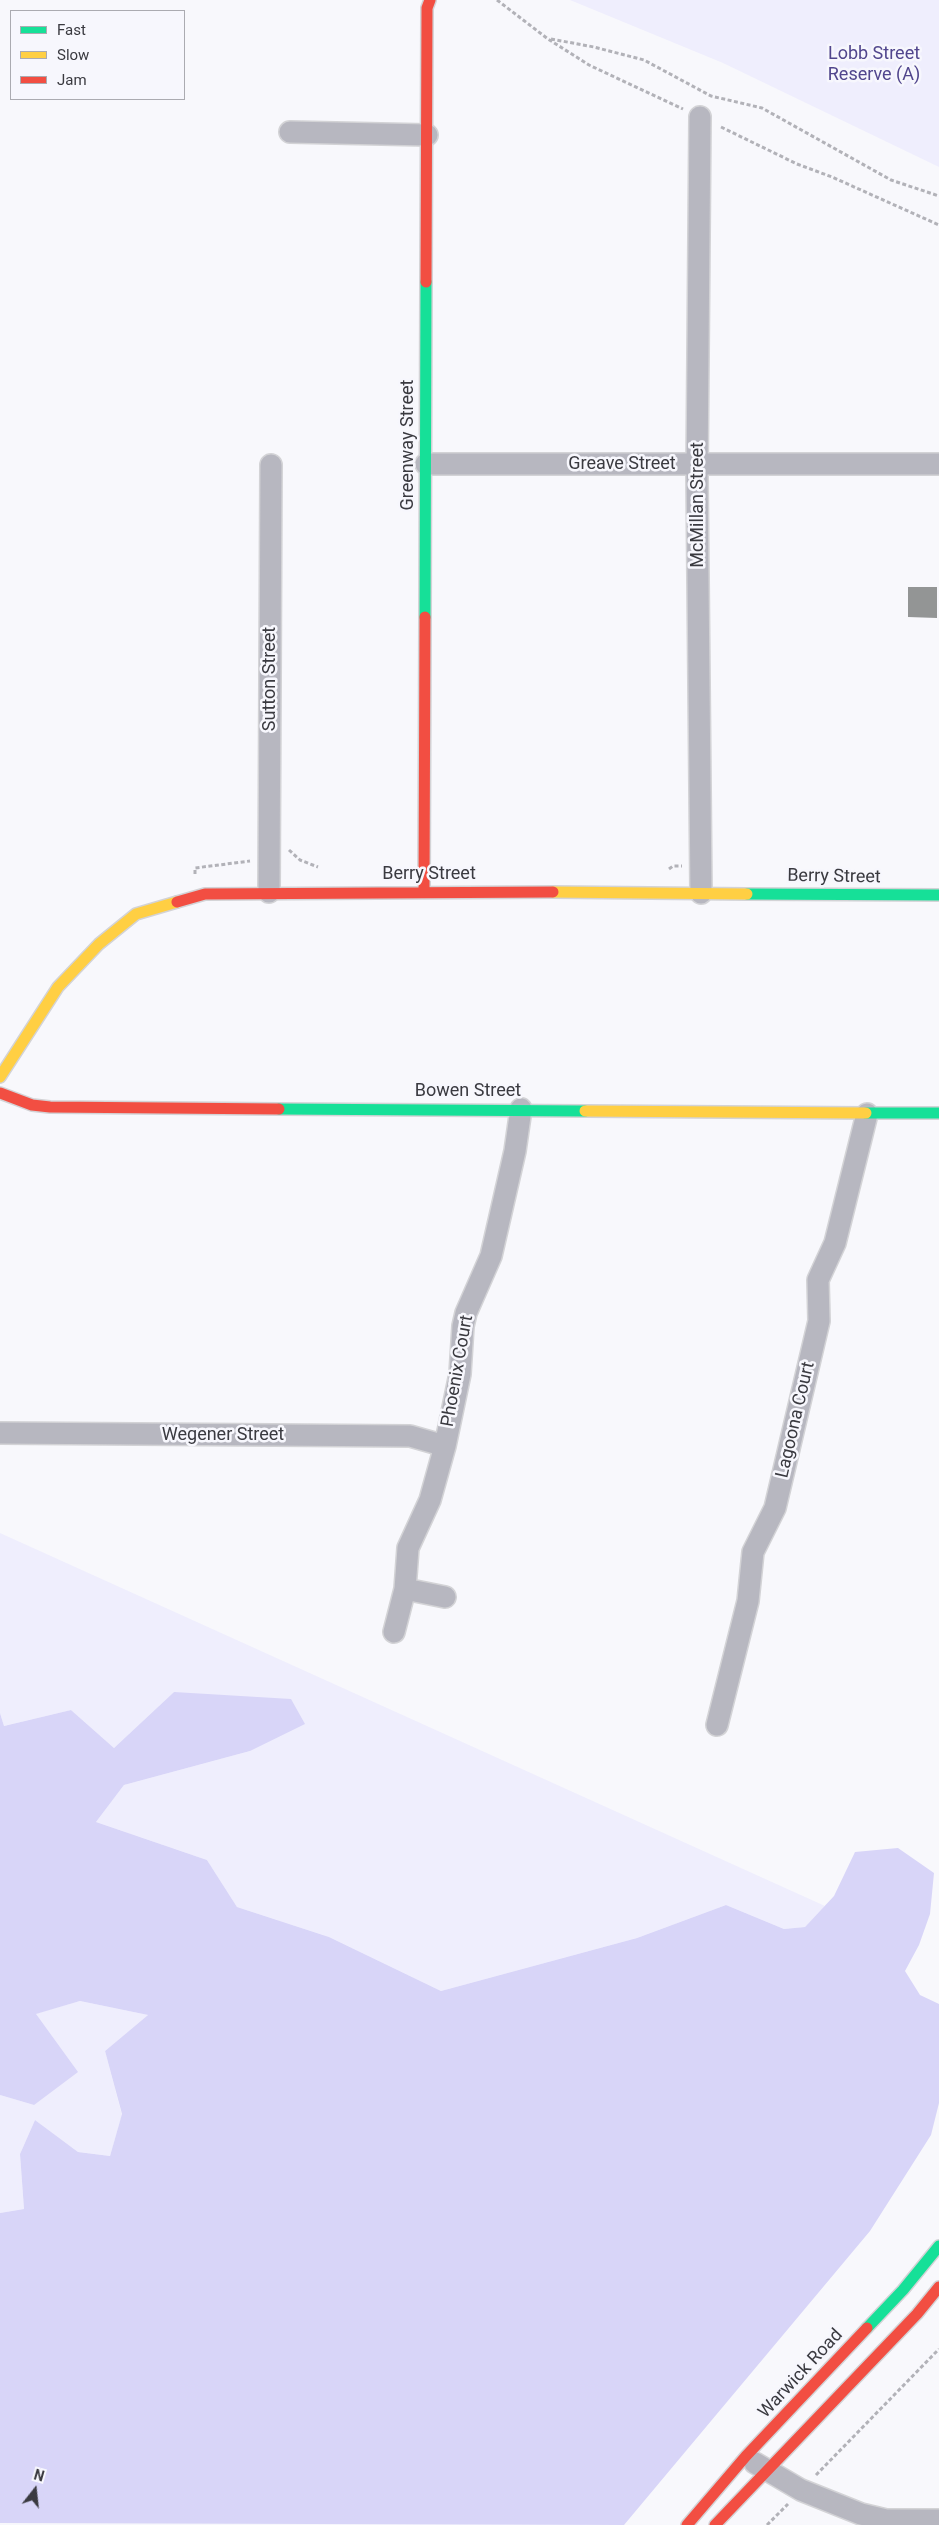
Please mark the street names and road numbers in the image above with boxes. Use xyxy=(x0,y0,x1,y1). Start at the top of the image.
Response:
street label: Greenway Street xyxy=(397,380,419,510)
street label: McMillan Street xyxy=(687,442,709,568)
street label: Greave Street xyxy=(568,453,676,475)
street label: Sutton Street xyxy=(259,627,281,731)
street label: Berry Street xyxy=(382,863,476,885)
street label: Berry Street xyxy=(787,865,881,889)
street label: Bowen Street xyxy=(415,1080,521,1102)
street label: Phoenix Court xyxy=(438,1313,478,1429)
street label: Lagoona Court xyxy=(772,1360,820,1480)
street label: Wegener Street xyxy=(162,1424,284,1446)
street label: Warwick Road xyxy=(754,2325,848,2423)

